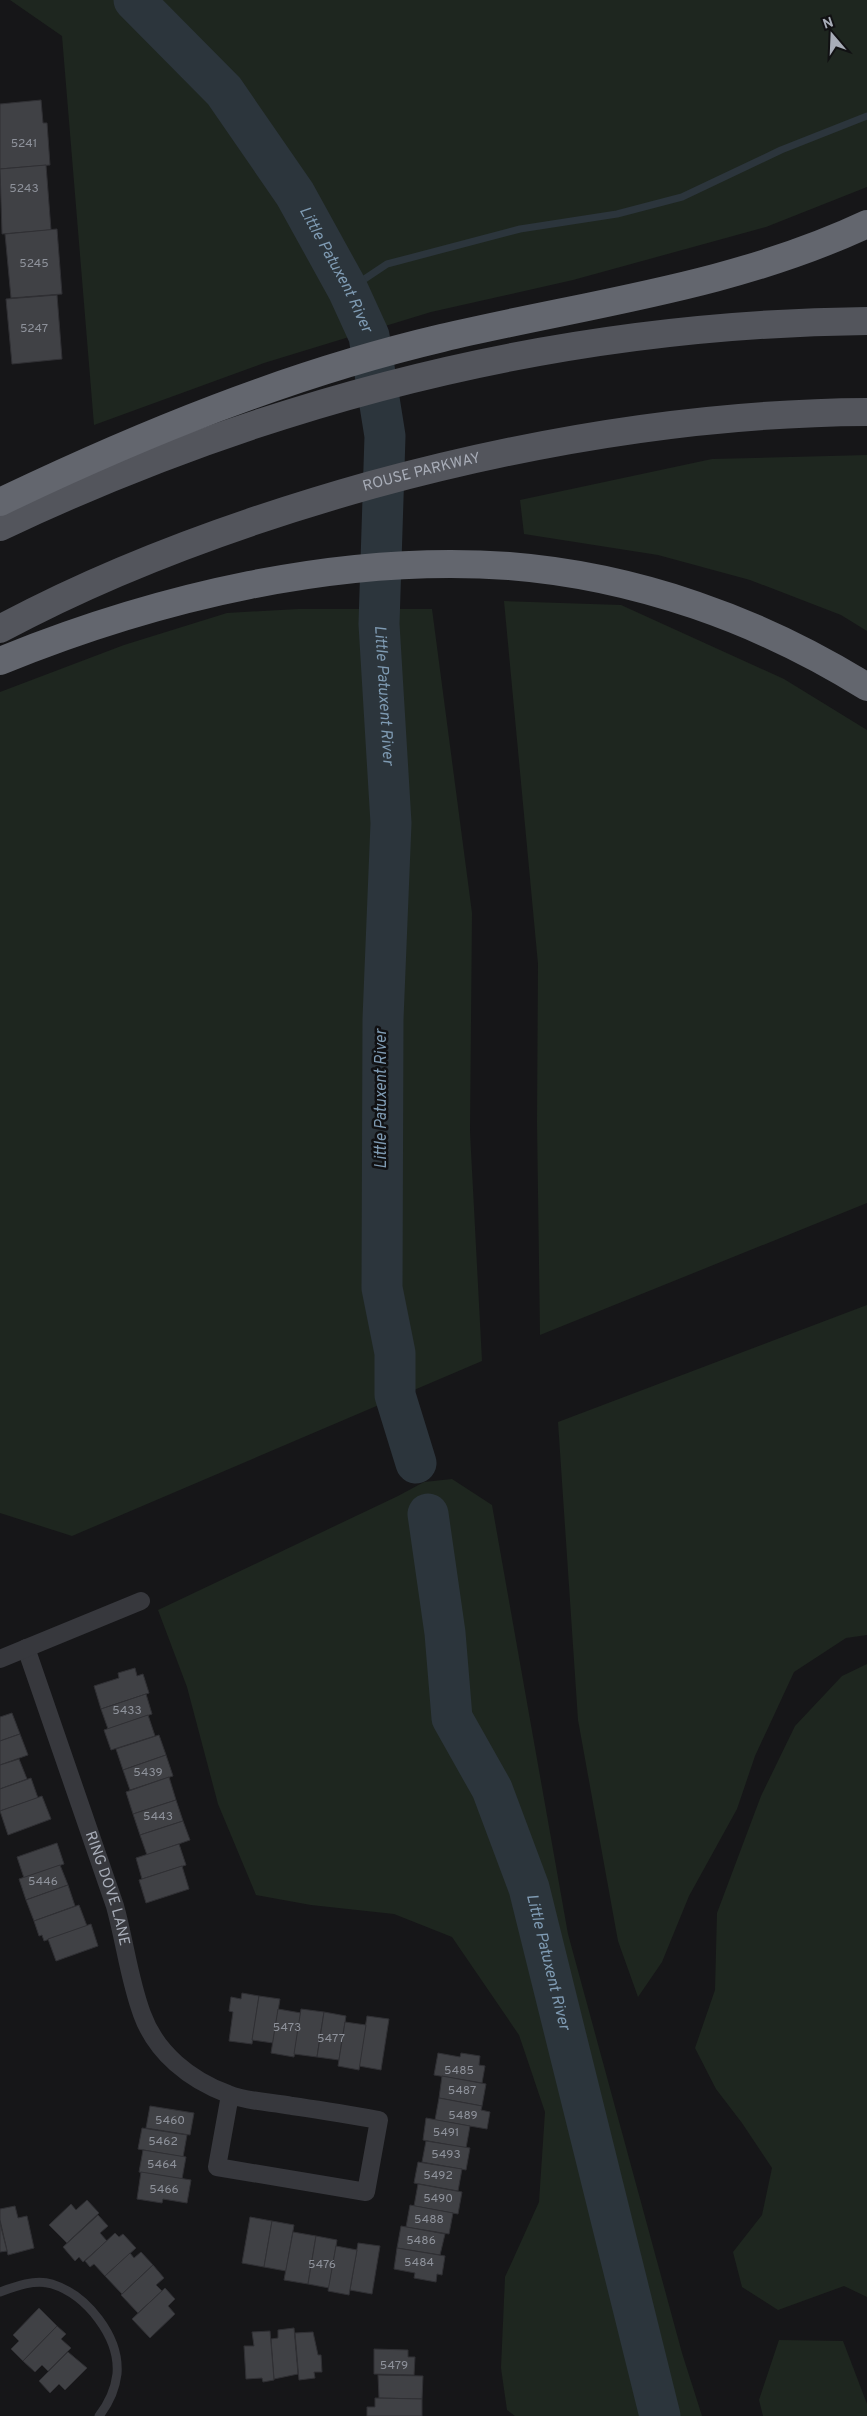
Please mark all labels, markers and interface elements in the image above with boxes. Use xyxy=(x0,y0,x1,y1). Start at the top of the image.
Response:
north arrow xyxy=(807,10,857,60)
text: N xyxy=(821,14,836,34)
house number: 5241 xyxy=(11,136,37,152)
house number: 5243 xyxy=(9,181,39,197)
water label: Little Patuxent River xyxy=(294,203,377,338)
house number: 5245 xyxy=(19,256,49,272)
house number: 5247 xyxy=(20,321,48,337)
street label: ROUSE PARKWAY xyxy=(361,449,483,496)
water label: Little Patuxent River xyxy=(369,625,398,767)
water label: Little Patuxent River xyxy=(372,1027,392,1169)
house number: 5433 xyxy=(112,1703,142,1719)
house number: 5439 xyxy=(133,1765,163,1781)
house number: 5443 xyxy=(143,1809,173,1825)
street label: RING DOVE LANE xyxy=(80,1829,134,1948)
house number: 5446 xyxy=(28,1874,58,1890)
water label: Little Patuxent River xyxy=(521,1892,574,2034)
house number: 5473 xyxy=(273,2020,301,2036)
house number: 5477 xyxy=(317,2031,345,2047)
house number: 5485 xyxy=(444,2063,474,2079)
house number: 5487 xyxy=(448,2083,476,2099)
house number: 5489 xyxy=(448,2108,478,2124)
house number: 5460 xyxy=(155,2113,185,2129)
house number: 5491 xyxy=(433,2125,459,2141)
house number: 5462 xyxy=(148,2134,178,2150)
house number: 5493 xyxy=(431,2147,461,2163)
house number: 5464 xyxy=(147,2157,177,2173)
house number: 5492 xyxy=(423,2168,453,2184)
house number: 5466 xyxy=(149,2182,179,2198)
house number: 5490 xyxy=(423,2191,453,2207)
house number: 5488 xyxy=(414,2212,444,2228)
house number: 5486 xyxy=(406,2233,436,2249)
house number: 5484 xyxy=(404,2255,434,2271)
house number: 5476 xyxy=(308,2257,336,2273)
house number: 5479 xyxy=(380,2358,408,2374)

